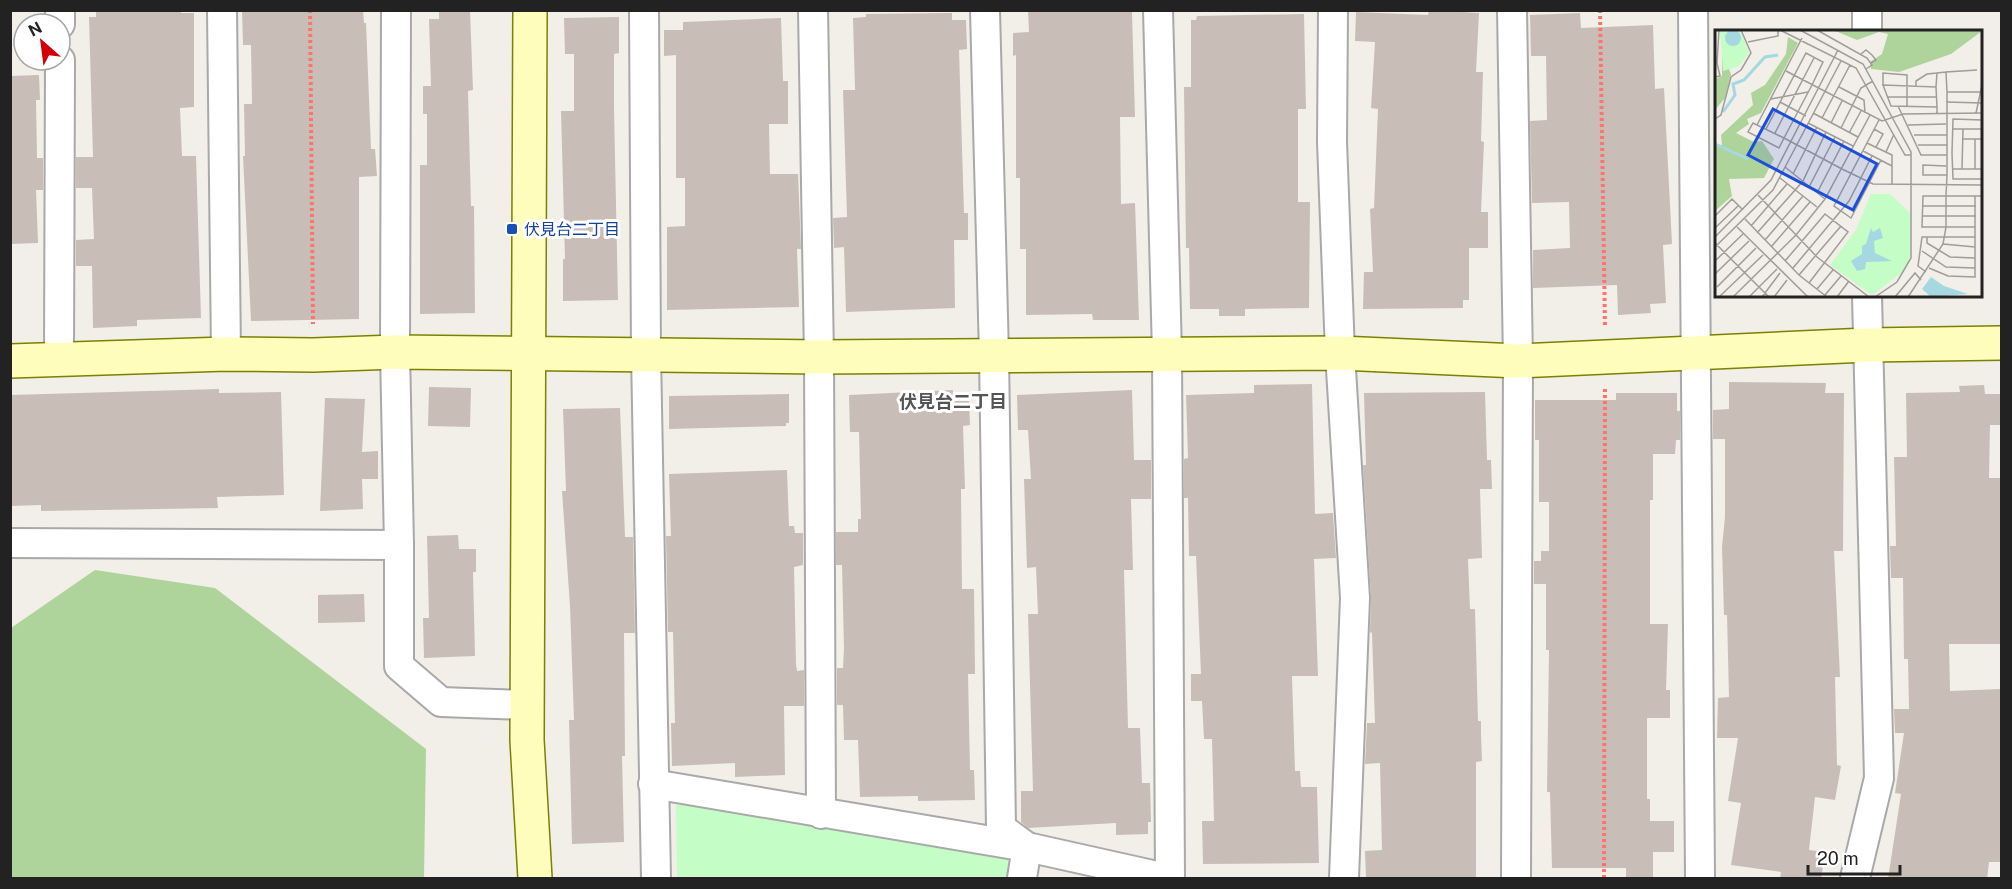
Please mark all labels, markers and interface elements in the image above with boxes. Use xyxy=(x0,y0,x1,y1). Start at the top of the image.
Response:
north arrow xyxy=(12,12,72,72)
text: N xyxy=(25,18,45,41)
inset map xyxy=(1715,30,1982,297)
place label: 伏見台二丁目 xyxy=(524,220,620,239)
marker: 伏見台二丁目 xyxy=(505,222,519,236)
district label: 伏見台二丁目 xyxy=(899,391,1007,412)
scale bar xyxy=(1808,838,1900,876)
text: 20 m xyxy=(1817,848,1859,869)

